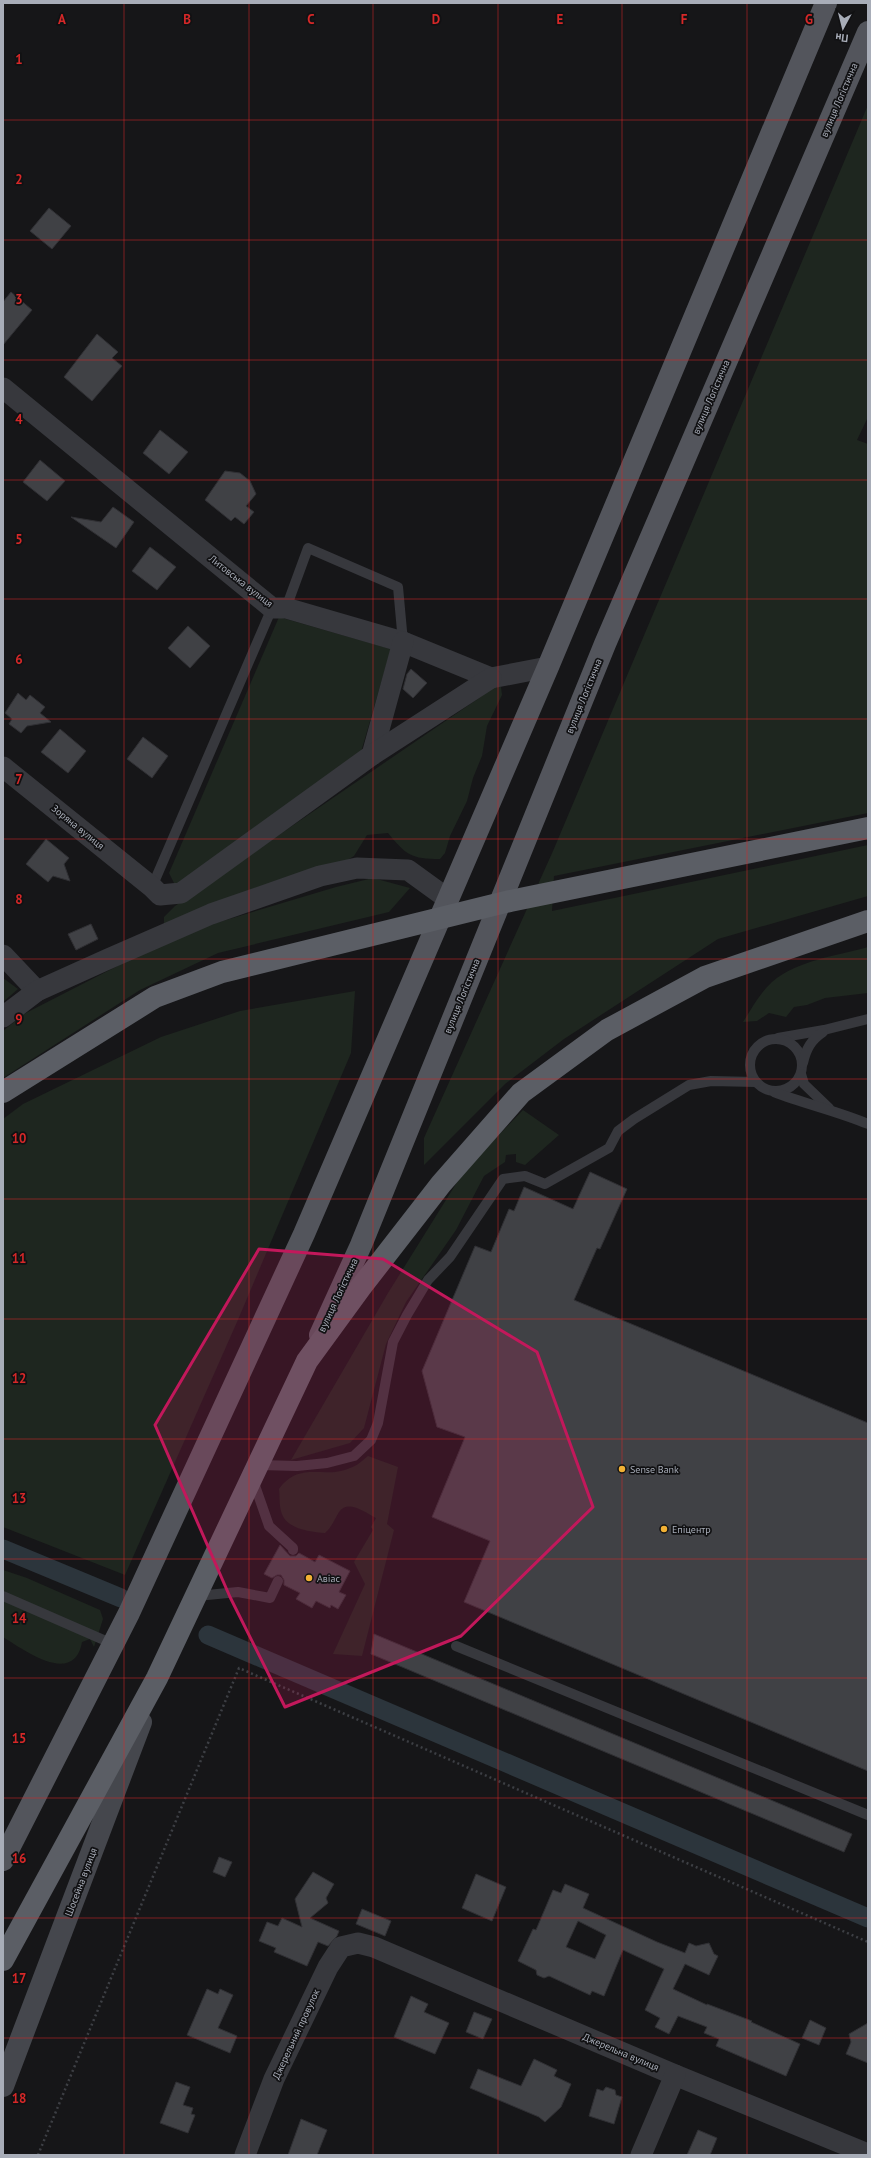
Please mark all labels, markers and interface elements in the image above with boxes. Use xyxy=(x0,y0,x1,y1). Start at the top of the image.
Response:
north arrow xyxy=(823,8,863,48)
text: A xyxy=(58,11,66,28)
text: B xyxy=(183,11,191,28)
text: C xyxy=(307,11,315,28)
text: D xyxy=(432,11,440,28)
text: E xyxy=(557,11,564,28)
text: F xyxy=(681,11,688,28)
text: G xyxy=(805,11,813,28)
text: Пн xyxy=(834,30,849,46)
text: 1 xyxy=(15,51,23,68)
street label: вулиця Логістична xyxy=(817,61,861,139)
text: 2 xyxy=(15,171,23,188)
text: 3 xyxy=(15,291,23,308)
street label: вулиця Логістична xyxy=(689,358,733,436)
text: 4 xyxy=(15,411,23,428)
text: 5 xyxy=(15,531,23,548)
street label: Литовська вулиця xyxy=(206,551,276,610)
text: 6 xyxy=(15,651,23,668)
street label: вулиця Логістична xyxy=(563,657,605,735)
text: 7 xyxy=(15,771,23,788)
street label: Зоряна вулиця xyxy=(49,802,107,852)
text: 8 xyxy=(15,891,23,908)
street label: вулиця Логістична xyxy=(441,957,483,1035)
text: 9 xyxy=(15,1011,23,1028)
text: 10 xyxy=(12,1130,26,1147)
text: 11 xyxy=(12,1250,26,1267)
street label: вулиця Логістична xyxy=(315,1256,361,1334)
text: 12 xyxy=(12,1370,26,1387)
place label: Sense Bank xyxy=(630,1463,679,1476)
marker: Sense Bank xyxy=(617,1464,627,1474)
text: 13 xyxy=(12,1490,26,1507)
place label: Епіцентр xyxy=(672,1523,711,1536)
marker: Епіцентр xyxy=(659,1524,669,1534)
place label: Авіас xyxy=(317,1572,340,1585)
marker: Авіас xyxy=(304,1573,314,1583)
text: 14 xyxy=(12,1610,27,1627)
text: 15 xyxy=(12,1730,26,1747)
street label: Шосейна вулиця xyxy=(62,1846,100,1918)
text: 16 xyxy=(12,1850,26,1867)
text: 17 xyxy=(12,1970,26,1987)
street label: Джерельний провулок xyxy=(269,1987,323,2081)
street label: Джерельна вулиця xyxy=(581,2030,661,2074)
text: 18 xyxy=(12,2090,26,2107)

